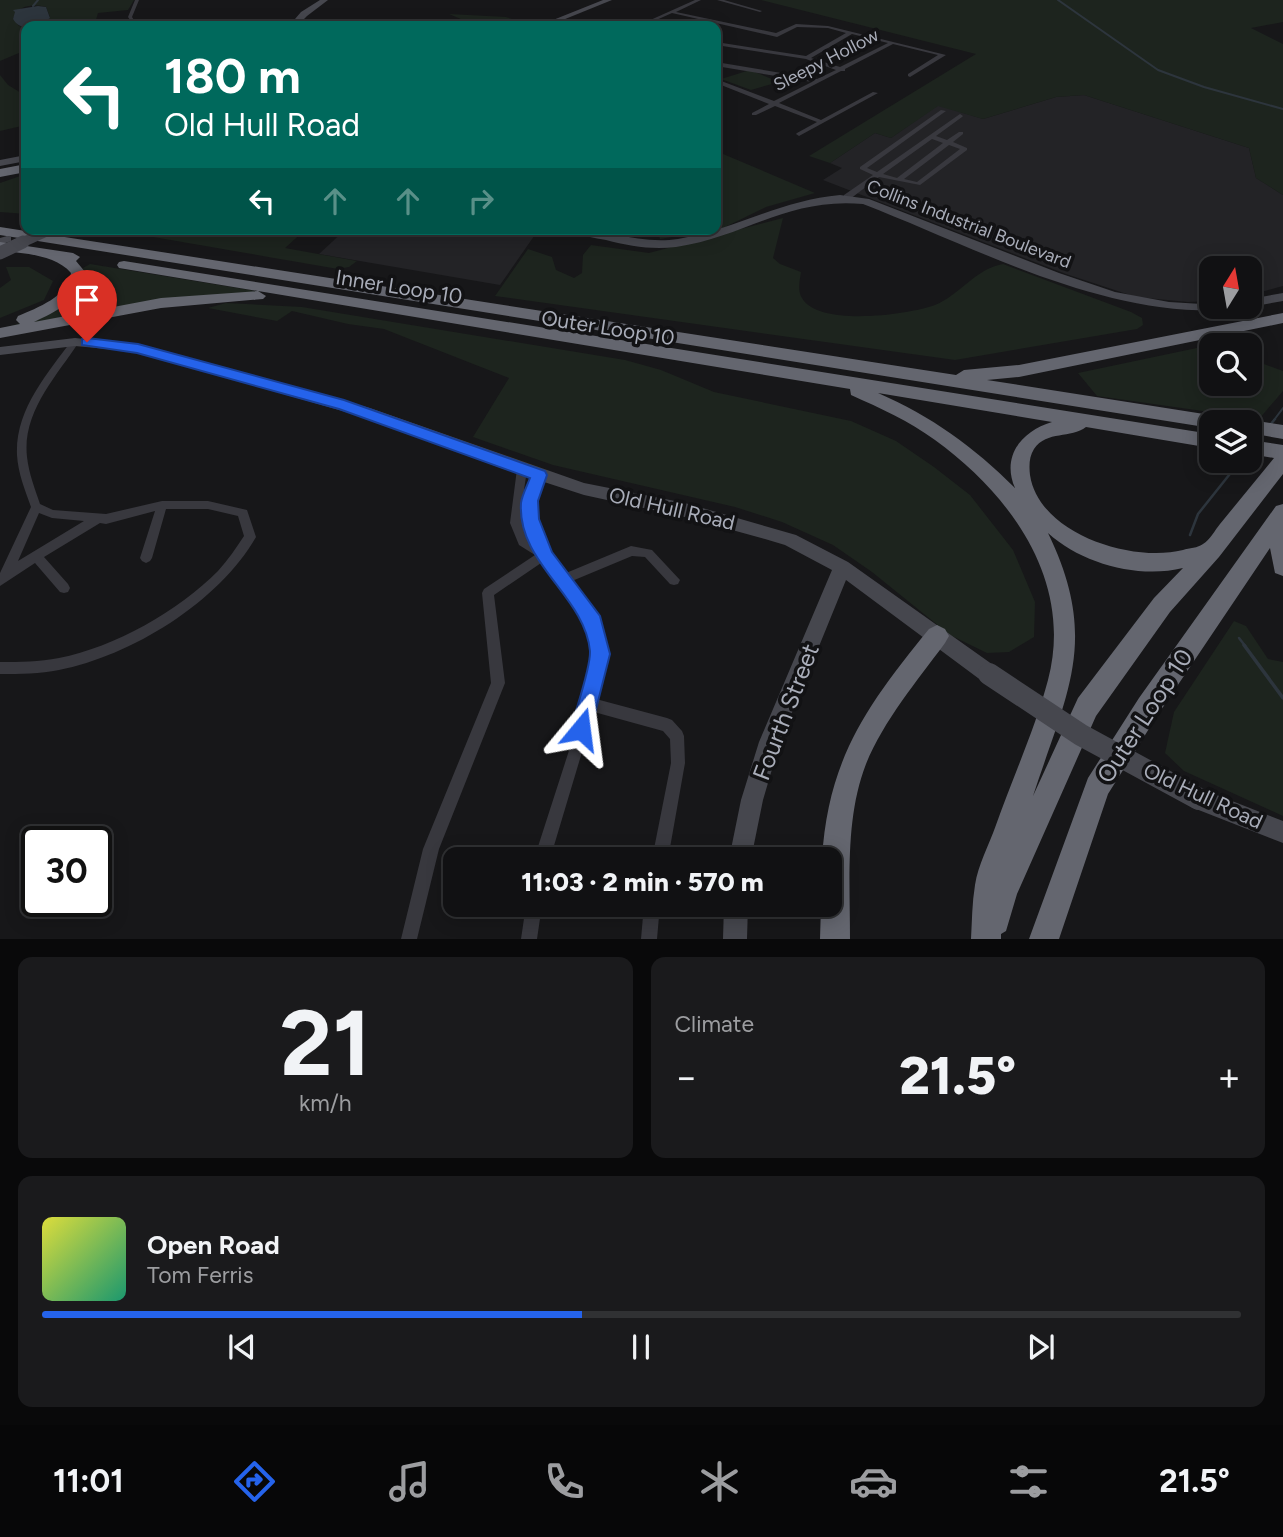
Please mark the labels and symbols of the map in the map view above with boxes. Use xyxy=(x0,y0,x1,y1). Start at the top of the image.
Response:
street label: Sleepy Hollow xyxy=(770,24,882,96)
street label: Collins Industrial Boulevard xyxy=(864,175,1074,273)
north arrow xyxy=(1199,256,1262,318)
street label: Inner Loop 10 xyxy=(334,264,464,309)
pin xyxy=(57,270,117,342)
street label: Outer Loop 10 xyxy=(540,305,677,350)
street label: Old Hull Road xyxy=(607,482,738,535)
street label: Fourth Street xyxy=(746,639,825,784)
street label: Outer Loop 10 xyxy=(1091,643,1199,788)
position arrow xyxy=(544,692,618,766)
street label: Old Hull Road xyxy=(1140,757,1267,834)
speed limit sign: 30 xyxy=(21,826,112,917)

